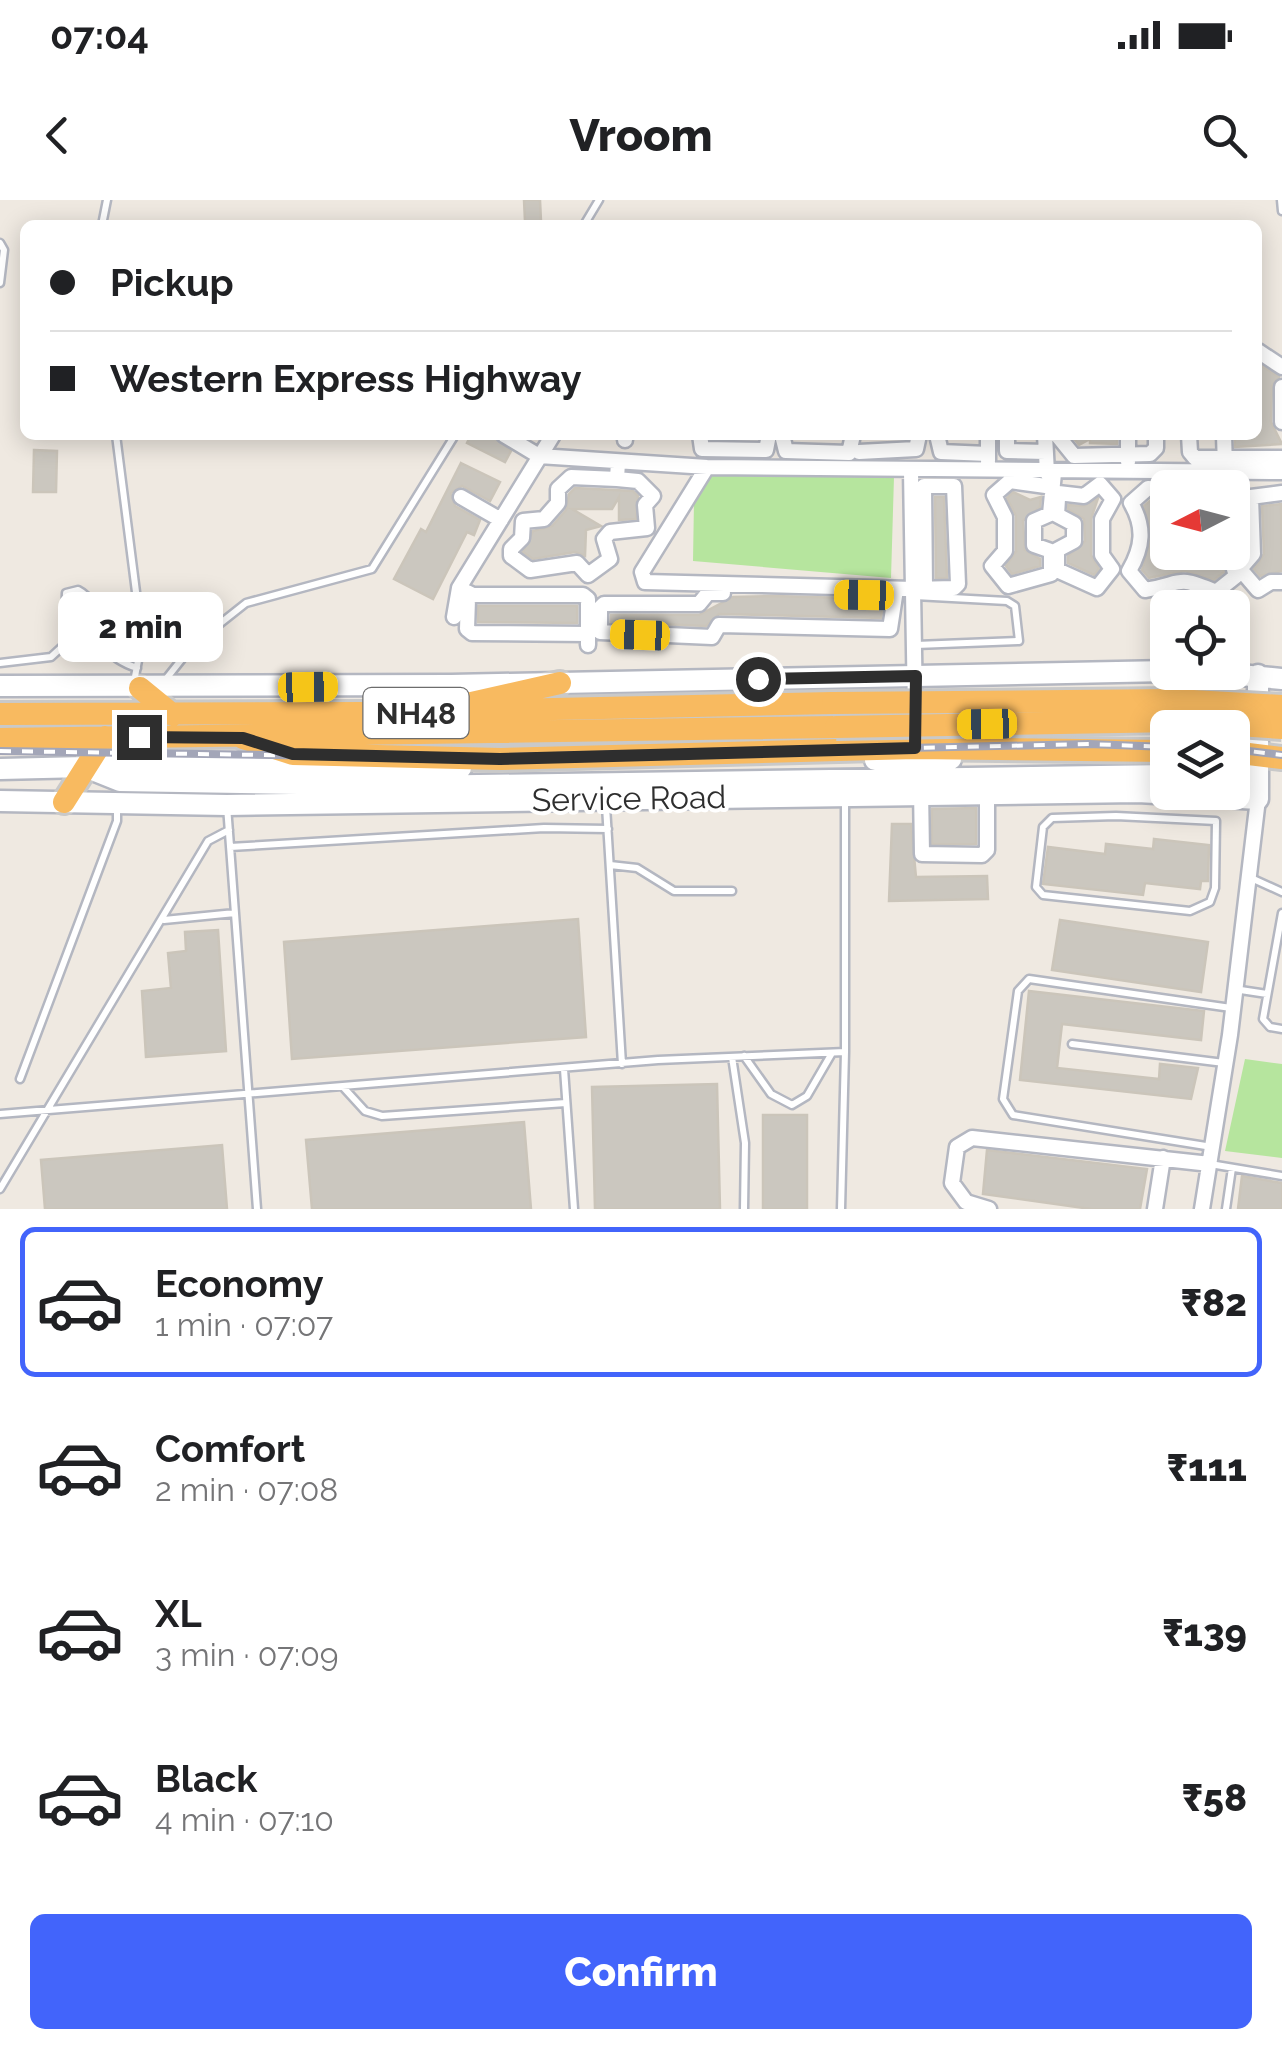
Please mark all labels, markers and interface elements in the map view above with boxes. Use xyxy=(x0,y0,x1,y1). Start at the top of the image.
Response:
text: 07:04 xyxy=(50,13,149,58)
icon: back xyxy=(30,108,85,163)
icon: search xyxy=(1197,108,1252,163)
text: Vroom xyxy=(569,109,713,162)
text: Pickup xyxy=(110,260,234,305)
text: Western Express Highway xyxy=(110,356,582,401)
north arrow xyxy=(1150,470,1250,570)
map controls xyxy=(1150,470,1250,810)
car xyxy=(834,579,894,611)
button: locate xyxy=(1150,590,1250,690)
callout: 2 min xyxy=(56,592,222,662)
text: 2 min xyxy=(98,608,183,645)
car xyxy=(609,619,671,651)
route start xyxy=(736,657,781,702)
car xyxy=(278,671,338,703)
road number: NH48 xyxy=(364,688,468,738)
car xyxy=(957,708,1017,740)
button: layers xyxy=(1150,710,1250,810)
route end xyxy=(117,715,162,760)
street label: Service Road xyxy=(531,778,727,818)
icon: car xyxy=(35,1257,125,1347)
text: Economy xyxy=(155,1261,324,1306)
text: ₹82 xyxy=(1181,1280,1247,1325)
text: 1 min · 07:07 xyxy=(155,1306,333,1343)
icon: car xyxy=(35,1422,125,1512)
text: Comfort xyxy=(155,1426,305,1471)
text: ₹111 xyxy=(1167,1445,1247,1490)
text: 2 min · 07:08 xyxy=(155,1471,338,1508)
icon: car xyxy=(35,1587,125,1677)
text: XL xyxy=(155,1591,202,1636)
text: ₹139 xyxy=(1162,1610,1247,1655)
text: 3 min · 07:09 xyxy=(155,1636,338,1673)
icon: car xyxy=(35,1752,125,1842)
text: Black xyxy=(155,1756,257,1801)
text: ₹58 xyxy=(1182,1775,1247,1820)
text: 4 min · 07:10 xyxy=(155,1801,334,1838)
button: Confirm xyxy=(30,1914,1252,2029)

